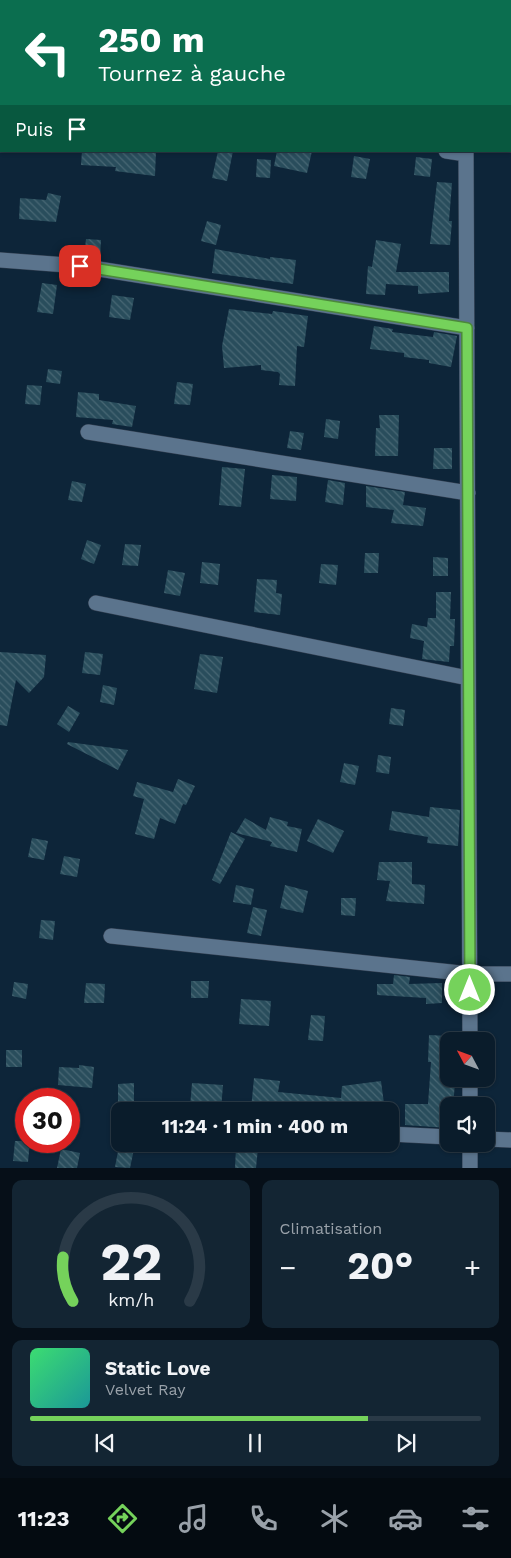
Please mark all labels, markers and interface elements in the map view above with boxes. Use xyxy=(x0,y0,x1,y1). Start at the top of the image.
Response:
text: 250 m xyxy=(98,19,205,61)
icon: left xyxy=(15,20,80,85)
text: Tournez à gauche xyxy=(98,61,286,86)
icon: arrive xyxy=(63,115,91,143)
text: Puis xyxy=(15,118,53,141)
pin xyxy=(59,245,101,287)
icon: arrive xyxy=(66,252,94,280)
position arrow xyxy=(443,963,495,1015)
north arrow xyxy=(440,1032,495,1088)
map controls xyxy=(440,1032,495,1152)
speed limit sign: 30 xyxy=(15,1088,80,1153)
button: sound xyxy=(440,1097,495,1152)
text: 11:24 · 1 min · 400 m xyxy=(162,1115,348,1138)
text: Climatisation xyxy=(280,1219,382,1238)
text: 22 xyxy=(100,1232,162,1293)
text: 20° xyxy=(347,1244,413,1288)
text: − xyxy=(280,1251,296,1284)
text: + xyxy=(464,1251,481,1284)
text: km/h xyxy=(108,1289,154,1310)
text: Static Love xyxy=(105,1357,210,1380)
text: Velvet Ray xyxy=(105,1380,185,1399)
icon: previous xyxy=(91,1429,119,1457)
icon: pause xyxy=(241,1429,269,1457)
icon: next xyxy=(392,1429,420,1457)
icon: directions xyxy=(105,1501,140,1536)
icon: music xyxy=(176,1501,211,1536)
icon: phone xyxy=(246,1501,281,1536)
icon: climate xyxy=(317,1501,352,1536)
icon: car xyxy=(388,1501,423,1536)
icon: filters xyxy=(458,1501,493,1536)
text: 11:23 xyxy=(18,1506,70,1531)

